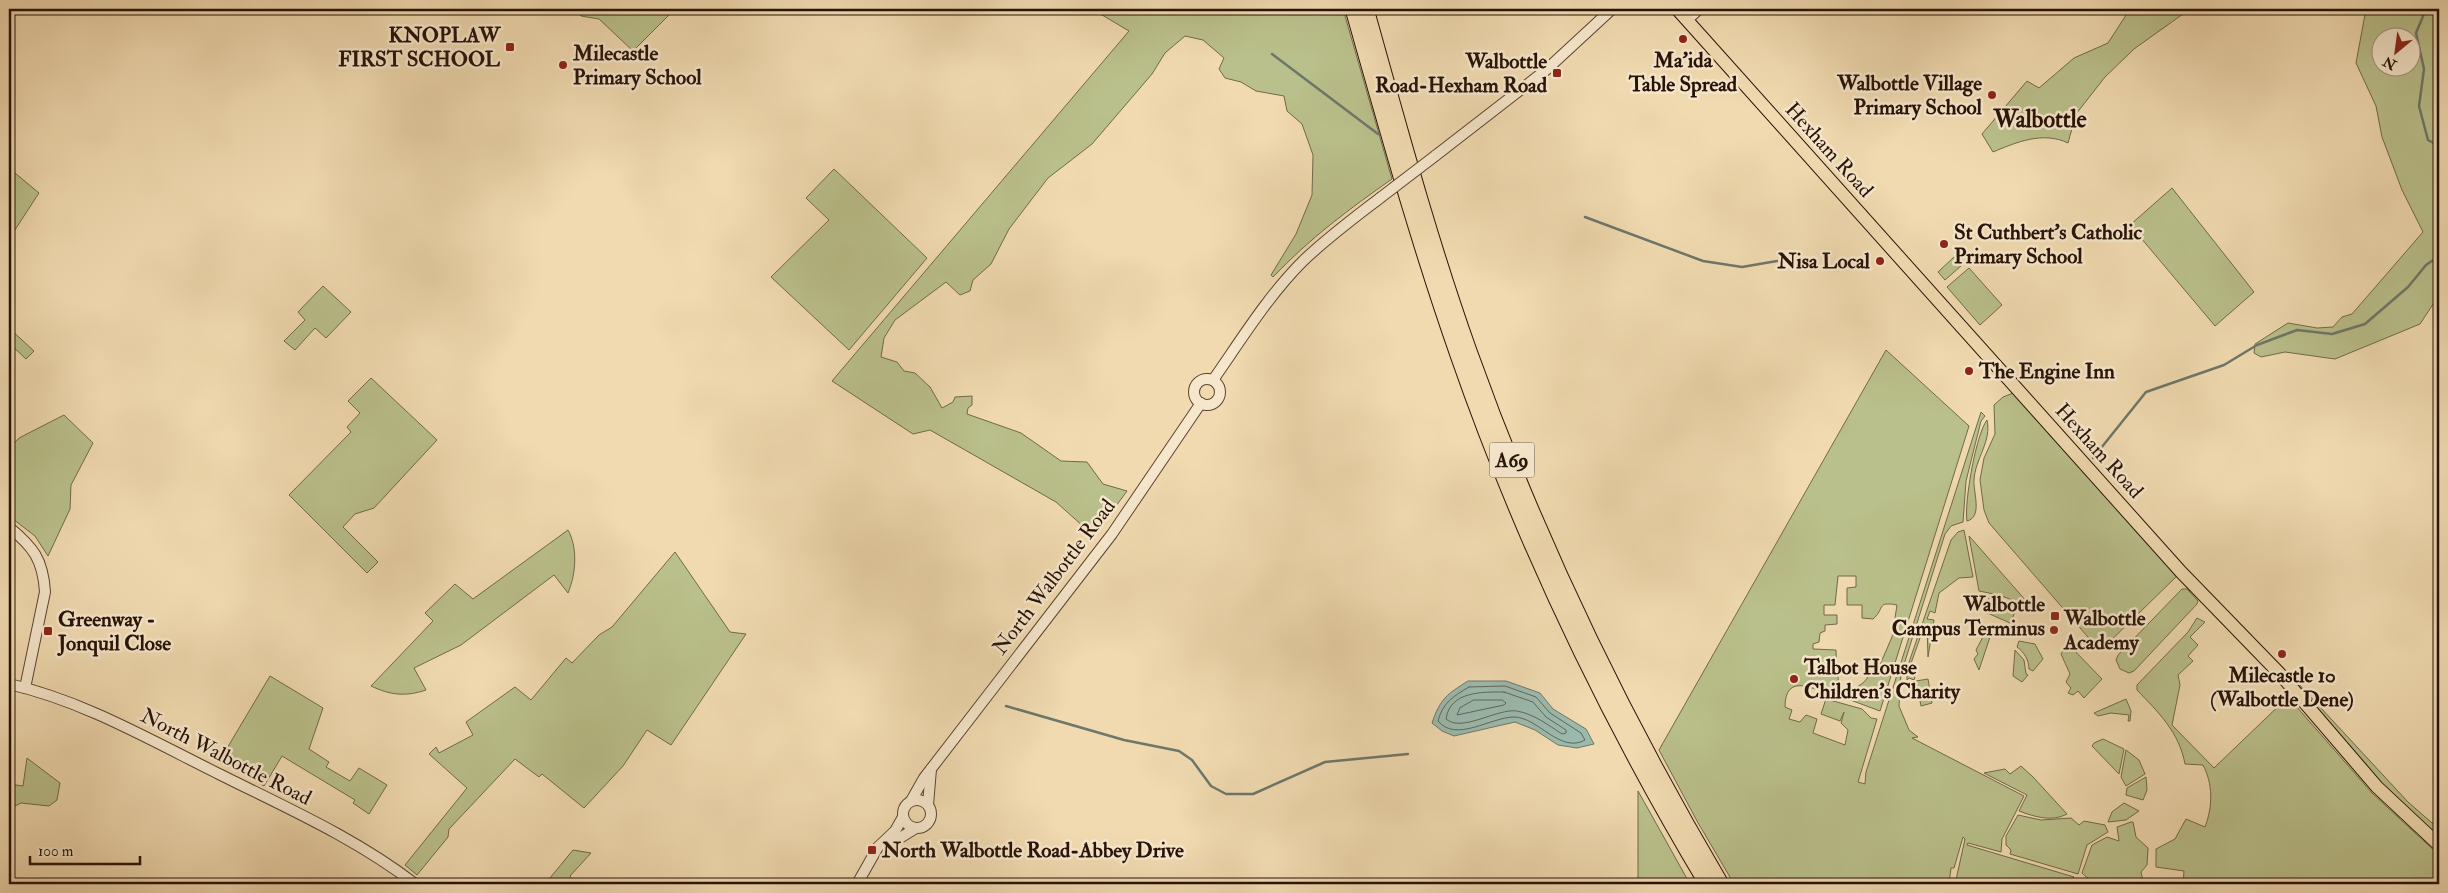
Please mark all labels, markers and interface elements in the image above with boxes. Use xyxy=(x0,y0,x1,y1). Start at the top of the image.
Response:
place label: KNOPLAW FIRST SCHOOL xyxy=(338,22,502,73)
north arrow xyxy=(2370,28,2420,78)
marker: Ma'ida Table Spread xyxy=(1677,33,1689,45)
place label: Milecastle Primary School xyxy=(572,40,702,91)
marker: KNOPLAW FIRST SCHOOL xyxy=(504,41,516,53)
place label: Ma'ida Table Spread xyxy=(1628,47,1738,98)
place label: Walbottle Road-Hexham Road xyxy=(1375,48,1548,99)
text: N xyxy=(2380,52,2400,74)
marker: Milecastle Primary School xyxy=(557,59,569,71)
marker: Walbottle Road-Hexham Road xyxy=(1551,67,1563,79)
place label: Walbottle Village Primary School xyxy=(1836,70,1983,121)
marker: Walbottle Village Primary School xyxy=(1986,89,1998,101)
street label: Hexham Road xyxy=(1779,97,1879,204)
district label: Walbottle xyxy=(1992,104,2087,135)
place label: St Cuthbert's Catholic Primary School xyxy=(1954,219,2143,270)
marker: St Cuthbert's Catholic Primary School xyxy=(1938,238,1950,250)
place label: Nisa Local xyxy=(1777,248,1871,275)
marker: Nisa Local xyxy=(1874,255,1886,267)
place label: The Engine Inn xyxy=(1978,358,2115,385)
marker: The Engine Inn xyxy=(1963,365,1975,377)
street label: Hexham Road xyxy=(2049,398,2149,505)
road number: A69 xyxy=(1490,442,1534,478)
street label: North Walbottle Road xyxy=(987,493,1122,660)
place label: Walbottle Campus Terminus xyxy=(1892,591,2045,642)
place label: Walbottle Academy xyxy=(2063,605,2146,656)
place label: Greenway - Jonquil Close xyxy=(57,606,171,657)
marker: Walbottle Campus Terminus xyxy=(2049,610,2061,622)
marker: Walbottle Academy xyxy=(2048,624,2060,636)
marker: Greenway - Jonquil Close xyxy=(42,625,54,637)
marker: Milecastle 10 (Walbottle Dene) xyxy=(2276,648,2288,660)
place label: Talbot House Children's Charity xyxy=(1803,654,1961,705)
place label: Milecastle 10 (Walbottle Dene) xyxy=(2210,662,2354,713)
marker: Talbot House Children's Charity xyxy=(1788,673,1800,685)
street label: North Walbottle Road xyxy=(136,702,317,812)
scale bar xyxy=(30,833,140,865)
place label: North Walbottle Road-Abbey Drive xyxy=(881,837,1184,864)
text: 100 m xyxy=(38,842,74,861)
marker: North Walbottle Road-Abbey Drive xyxy=(866,844,878,856)

